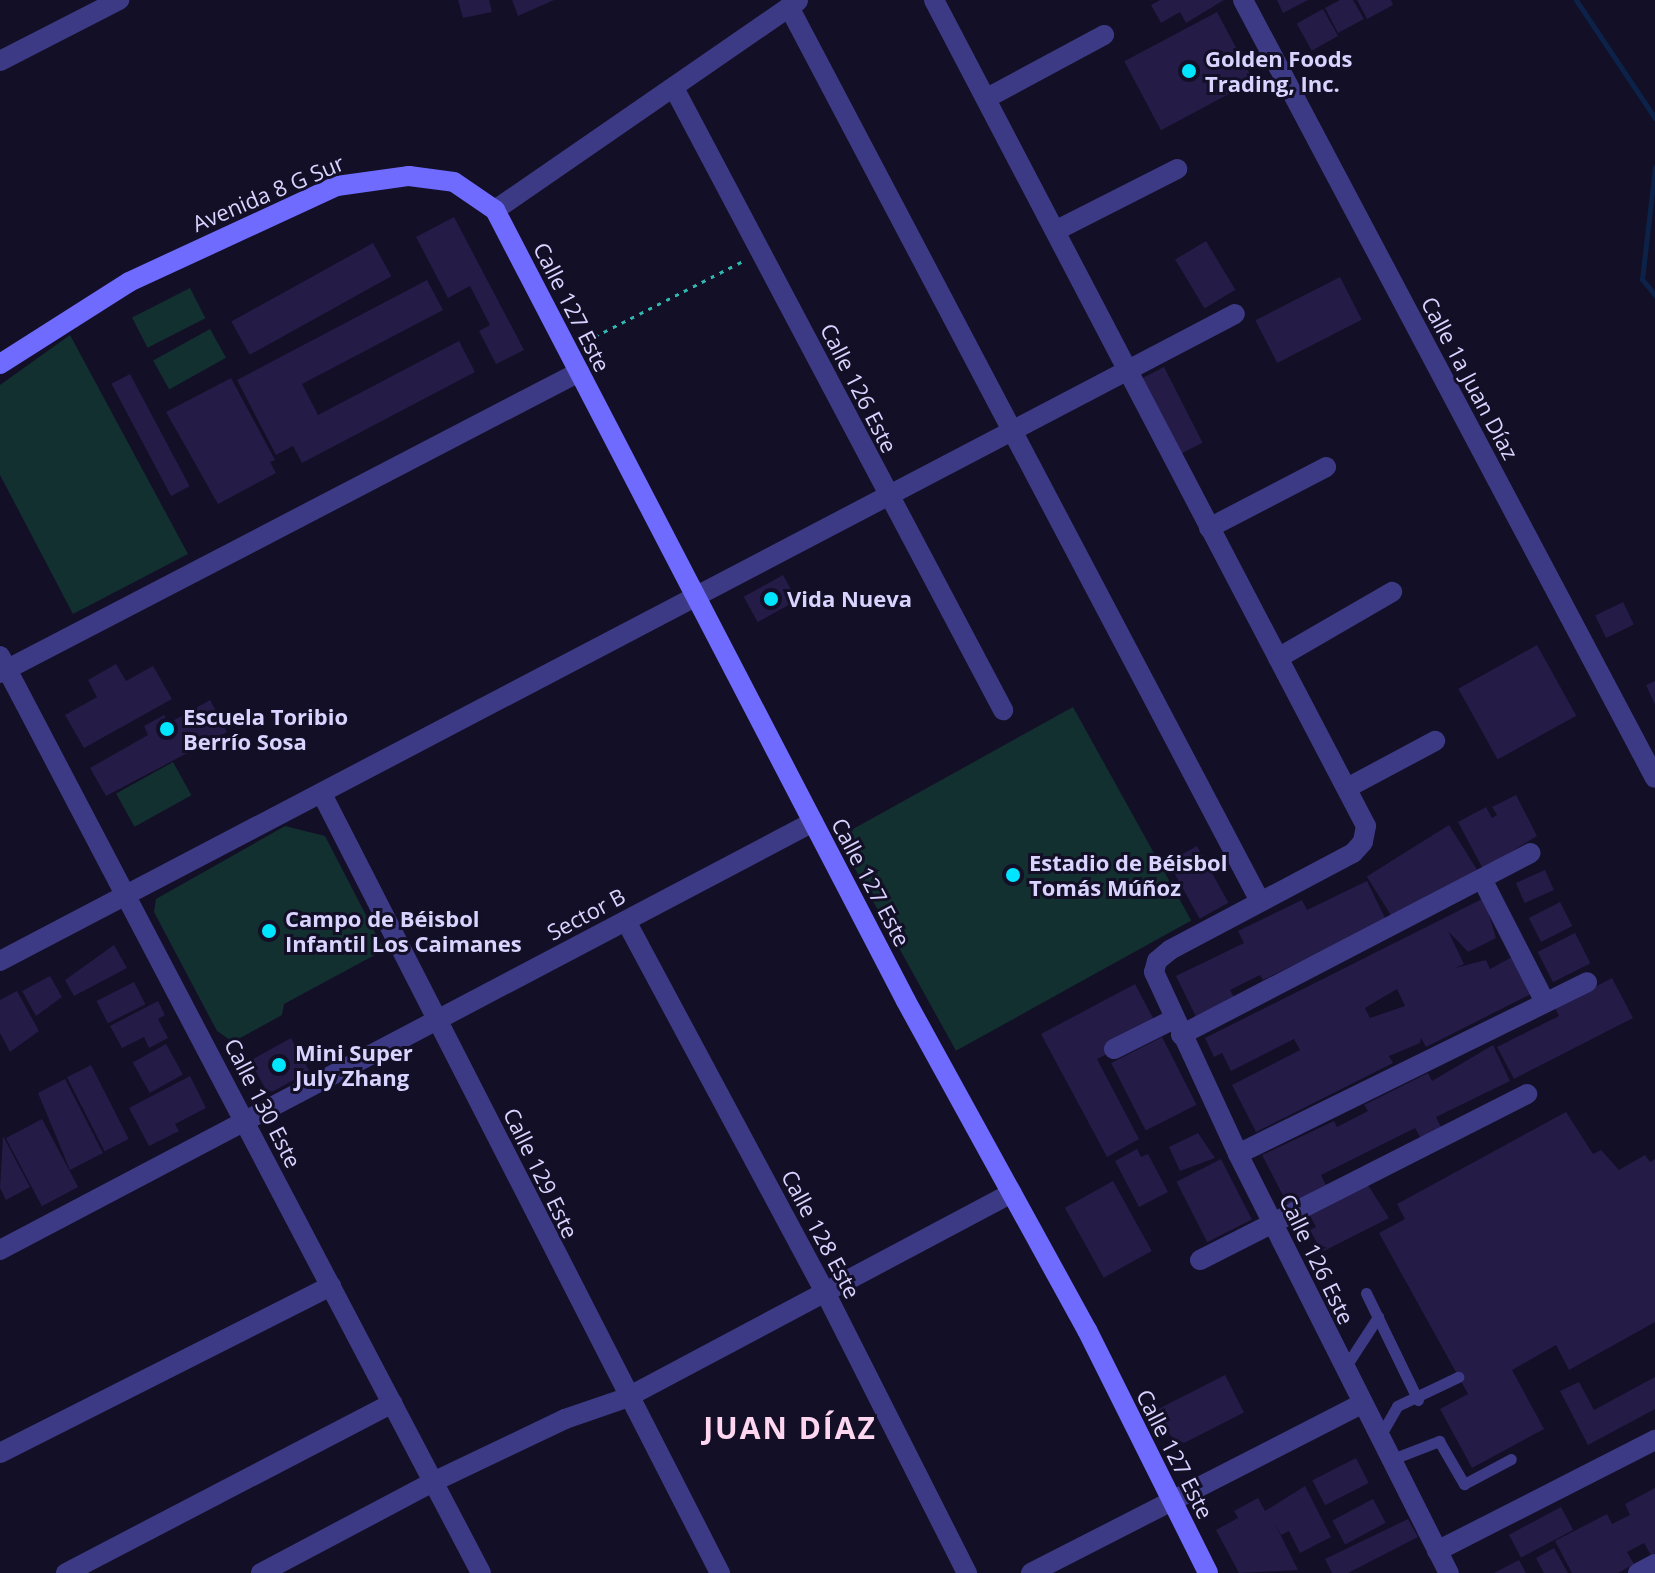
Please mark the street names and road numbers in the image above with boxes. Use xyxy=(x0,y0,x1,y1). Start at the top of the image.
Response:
street label: Avenida 8 G Sur xyxy=(188,149,348,237)
street label: Calle 127 Este xyxy=(528,238,616,376)
street label: Calle 1a Juan Díaz xyxy=(1416,292,1524,464)
street label: Calle 126 Este xyxy=(815,319,903,457)
street label: Calle 127 Este xyxy=(826,813,916,951)
street label: Sector B xyxy=(542,882,630,946)
street label: Calle 130 Este xyxy=(219,1034,307,1172)
street label: Calle 129 Este xyxy=(498,1104,584,1242)
street label: Calle 128 Este xyxy=(776,1165,866,1303)
street label: Calle 126 Este xyxy=(1274,1190,1360,1328)
street label: Calle 127 Este xyxy=(1131,1385,1219,1523)

